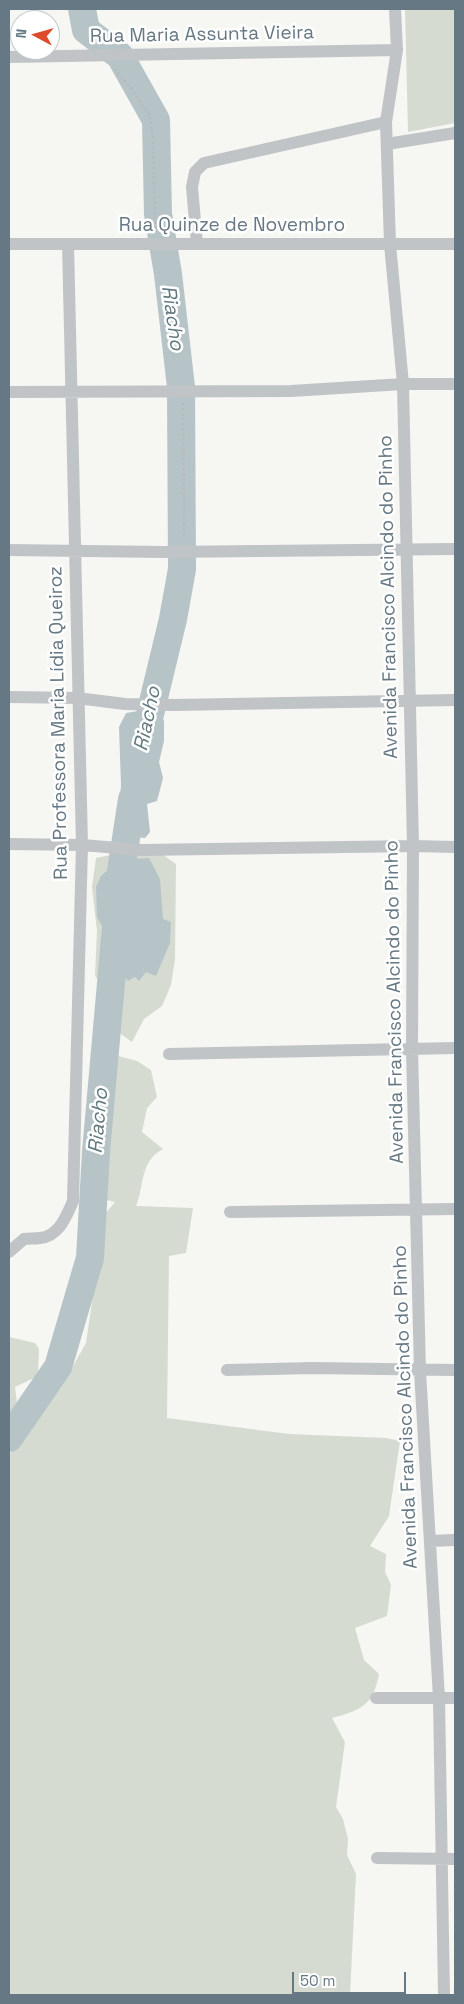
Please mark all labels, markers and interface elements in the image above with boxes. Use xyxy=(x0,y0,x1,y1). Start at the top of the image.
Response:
north arrow xyxy=(10,10,60,60)
street label: Rua Maria Assunta Vieira xyxy=(90,22,314,48)
text: N xyxy=(12,28,31,39)
street label: Rua Quinze de Novembro xyxy=(119,215,345,237)
water label: Riacho xyxy=(156,284,188,352)
street label: Avenida Francisco Alcindo do Pinho xyxy=(375,435,403,759)
street label: Rua Professora Maria Lídia Queiroz xyxy=(45,566,73,880)
water label: Riacho xyxy=(129,685,167,753)
street label: Avenida Francisco Alcindo do Pinho xyxy=(381,840,409,1164)
water label: Riacho xyxy=(84,1087,114,1155)
street label: Avenida Francisco Alcindo do Pinho xyxy=(389,1245,423,1569)
scale bar xyxy=(294,1962,408,1994)
text: 50 m xyxy=(300,1971,335,1990)

